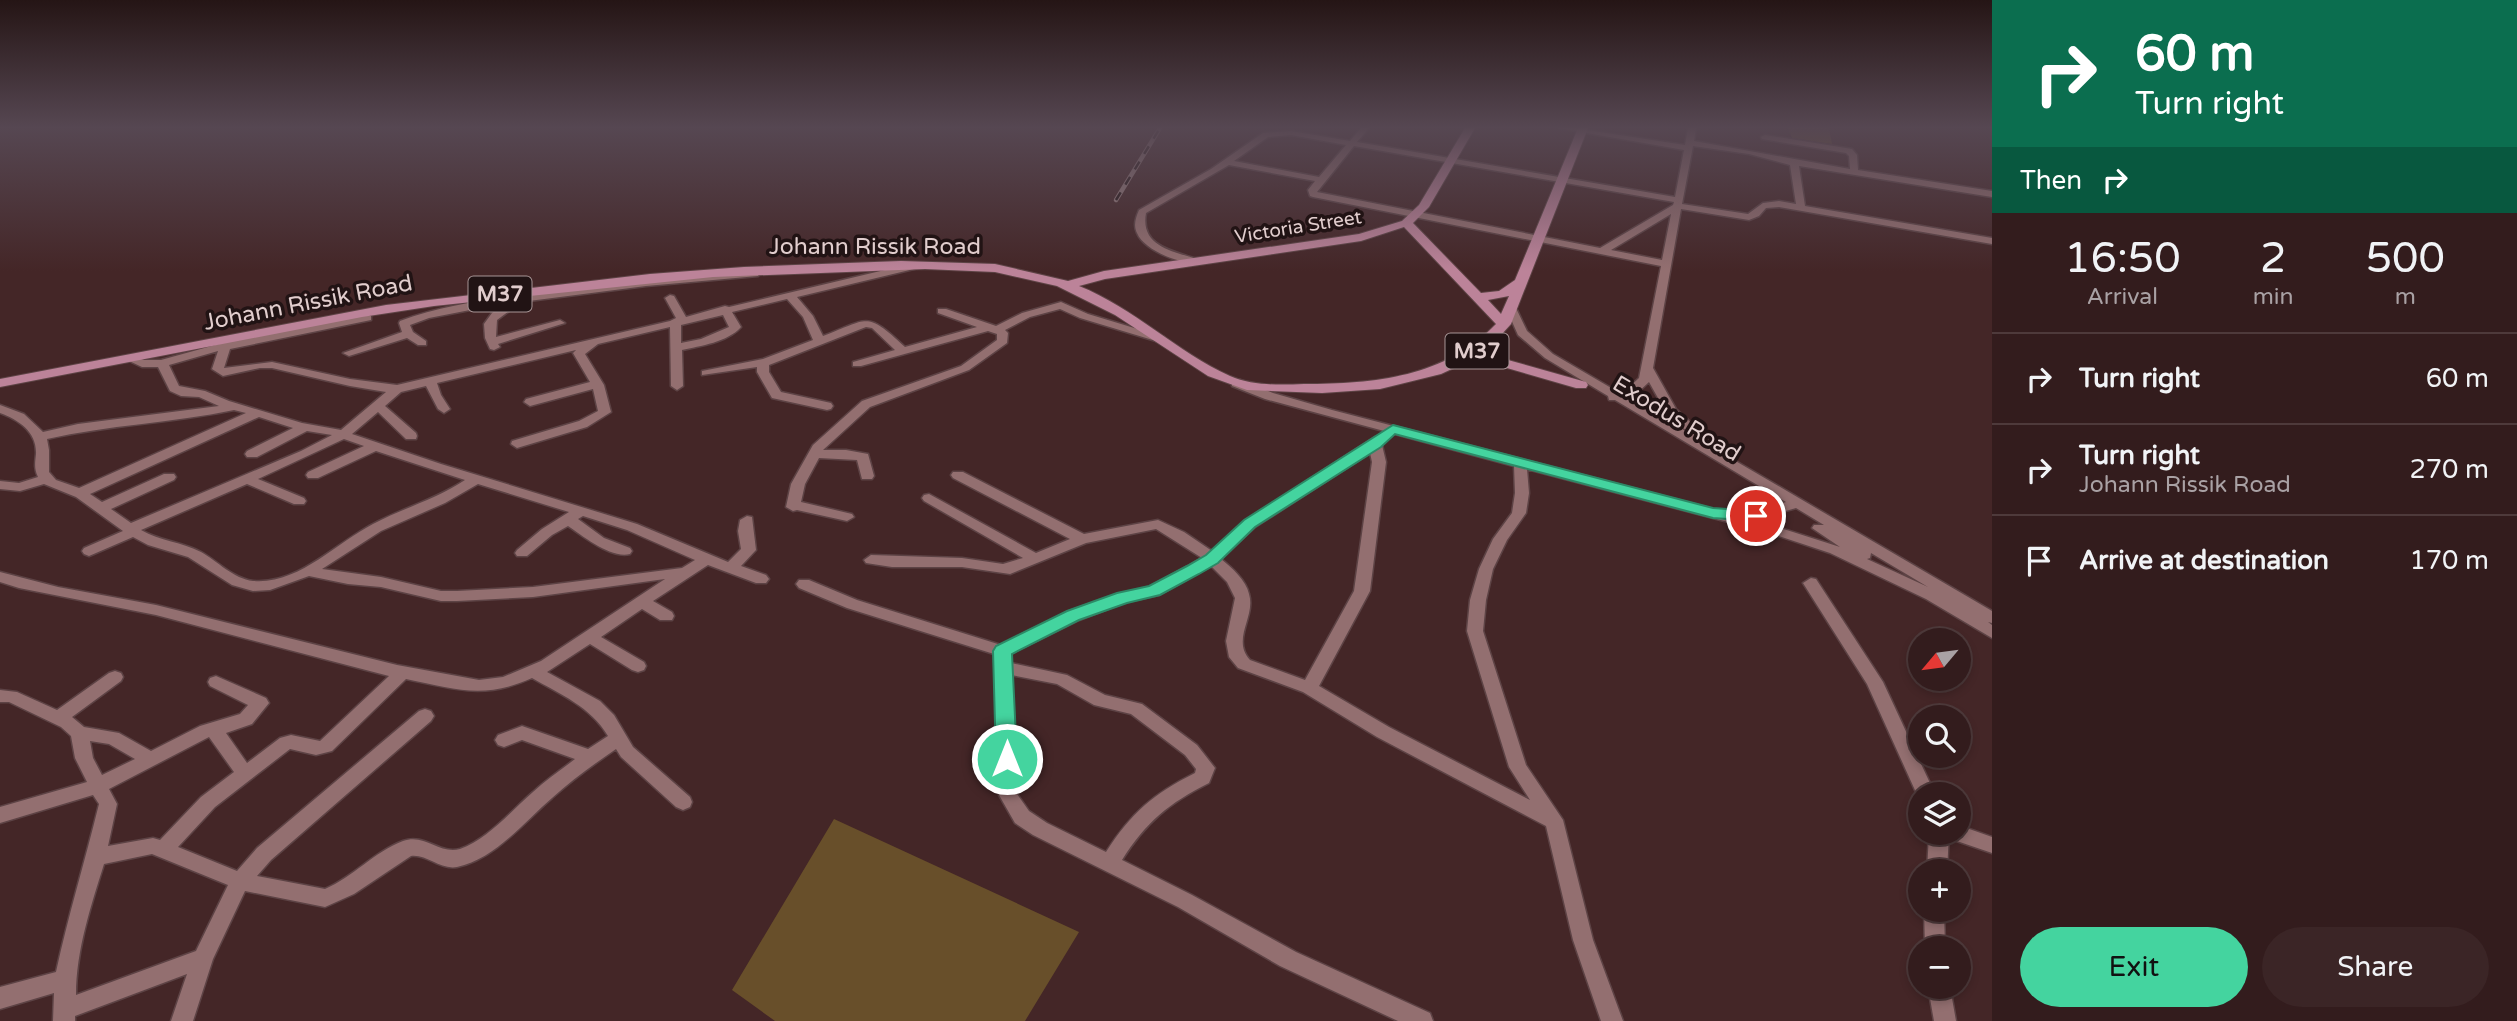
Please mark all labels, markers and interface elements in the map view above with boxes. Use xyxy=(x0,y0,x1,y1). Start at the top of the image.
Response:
text: 60 m xyxy=(2135,25,2254,84)
icon: right xyxy=(2020,28,2111,119)
text: Turn right xyxy=(2135,85,2284,123)
icon: right xyxy=(2096,161,2134,199)
text: Then xyxy=(2020,165,2082,196)
street label: Victoria Street xyxy=(1233,206,1363,248)
street label: Johann Rissik Road xyxy=(769,233,981,261)
text: 16:50 xyxy=(2064,233,2181,284)
text: 2 xyxy=(2260,233,2286,284)
text: 500 xyxy=(2366,233,2445,284)
street label: Johann Rissik Road xyxy=(202,269,415,337)
road number: M37 xyxy=(468,276,532,312)
text: Arrival xyxy=(2087,283,2158,311)
text: min xyxy=(2253,283,2294,311)
text: m xyxy=(2395,283,2416,311)
road number: M37 xyxy=(1446,334,1508,368)
icon: right xyxy=(2020,360,2058,398)
text: Turn right xyxy=(2079,363,2200,394)
text: 60 m xyxy=(2426,363,2489,394)
street label: Exodus Road xyxy=(1607,370,1745,468)
text: Turn right xyxy=(2079,440,2200,471)
icon: right xyxy=(2020,451,2058,489)
text: 270 m xyxy=(2409,454,2489,485)
text: Johann Rissik Road xyxy=(2079,471,2291,499)
pin xyxy=(1726,486,1786,546)
icon: arrive xyxy=(1737,497,1775,535)
icon: arrive xyxy=(2020,542,2058,580)
text: Arrive at destination xyxy=(2079,545,2329,576)
text: 170 m xyxy=(2409,545,2489,576)
north arrow xyxy=(1908,628,1970,691)
map controls xyxy=(1908,628,1971,999)
button: search xyxy=(1908,705,1971,768)
position arrow xyxy=(970,722,1044,796)
button: layers xyxy=(1908,782,1971,845)
button: + xyxy=(1908,859,1971,922)
button: Exit xyxy=(2020,927,2248,1007)
button: Share xyxy=(2262,927,2489,1007)
button: − xyxy=(1908,936,1971,999)

